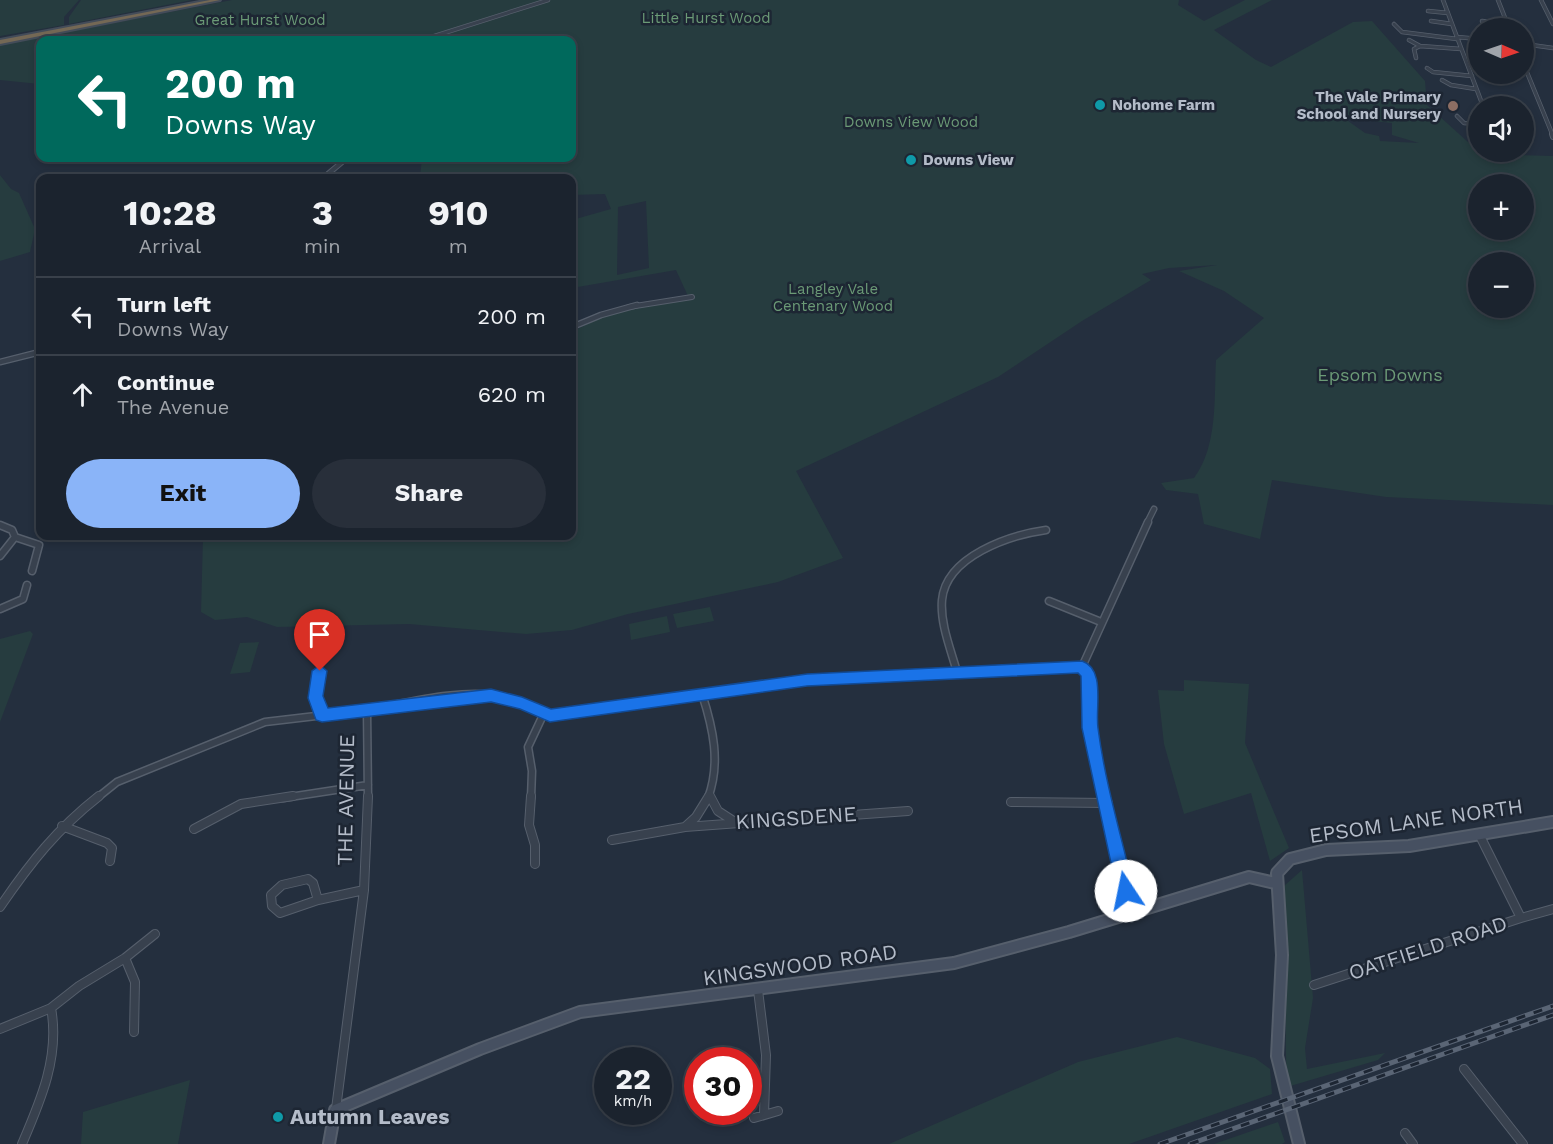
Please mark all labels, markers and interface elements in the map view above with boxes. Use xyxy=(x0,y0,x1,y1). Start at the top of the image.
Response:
park label: Little Hurst Wood xyxy=(641,9,771,27)
park label: Great Hurst Wood xyxy=(194,11,326,29)
north arrow xyxy=(1468,18,1534,84)
map controls xyxy=(1468,18,1534,318)
text: 200 m xyxy=(165,59,296,108)
icon: left xyxy=(66,60,144,138)
place label: The Vale Primary School and Nursery xyxy=(1297,88,1442,123)
place label: Nohome Farm xyxy=(1112,96,1215,114)
button: sound xyxy=(1468,96,1534,162)
marker: Nohome Farm xyxy=(1093,98,1107,112)
marker: The Vale Primary School and Nursery xyxy=(1446,99,1460,113)
text: Downs Way xyxy=(165,109,316,141)
park label: Downs View Wood xyxy=(844,113,978,131)
place label: Downs View xyxy=(923,151,1014,169)
marker: Downs View xyxy=(904,153,918,167)
button: + xyxy=(1468,174,1534,240)
text: 10:28 xyxy=(123,192,217,234)
text: 3 xyxy=(312,192,333,234)
text: 910 xyxy=(428,192,489,234)
text: Arrival xyxy=(139,234,201,258)
text: min xyxy=(304,234,341,258)
text: m xyxy=(449,234,468,258)
button: − xyxy=(1468,252,1534,318)
park label: Langley Vale Centenary Wood xyxy=(773,280,893,315)
text: Turn left xyxy=(117,292,211,317)
icon: left xyxy=(66,300,99,333)
text: 200 m xyxy=(477,304,546,329)
text: Downs Way xyxy=(117,317,229,341)
park label: Epsom Downs xyxy=(1317,364,1443,385)
text: Continue xyxy=(117,370,215,395)
icon: ahead xyxy=(66,378,99,411)
text: 620 m xyxy=(478,382,546,407)
text: The Avenue xyxy=(117,395,229,419)
button: Exit xyxy=(66,459,300,528)
button: Share xyxy=(312,459,546,528)
pin xyxy=(294,609,345,671)
icon: arrive xyxy=(303,618,336,651)
street label: THE AVENUE xyxy=(332,734,359,866)
street label: EPSOM LANE NORTH xyxy=(1307,793,1524,848)
street label: KINGSDENE xyxy=(735,801,857,834)
position arrow xyxy=(1094,859,1158,923)
street label: OATFIELD ROAD xyxy=(1345,910,1510,985)
street label: KINGSWOOD ROAD xyxy=(701,939,899,991)
speed limit sign: 30 xyxy=(684,1047,762,1125)
text: 22 xyxy=(615,1061,651,1096)
text: km/h xyxy=(614,1092,652,1110)
place label: Autumn Leaves xyxy=(290,1104,449,1129)
marker: Autumn Leaves xyxy=(271,1110,285,1124)

